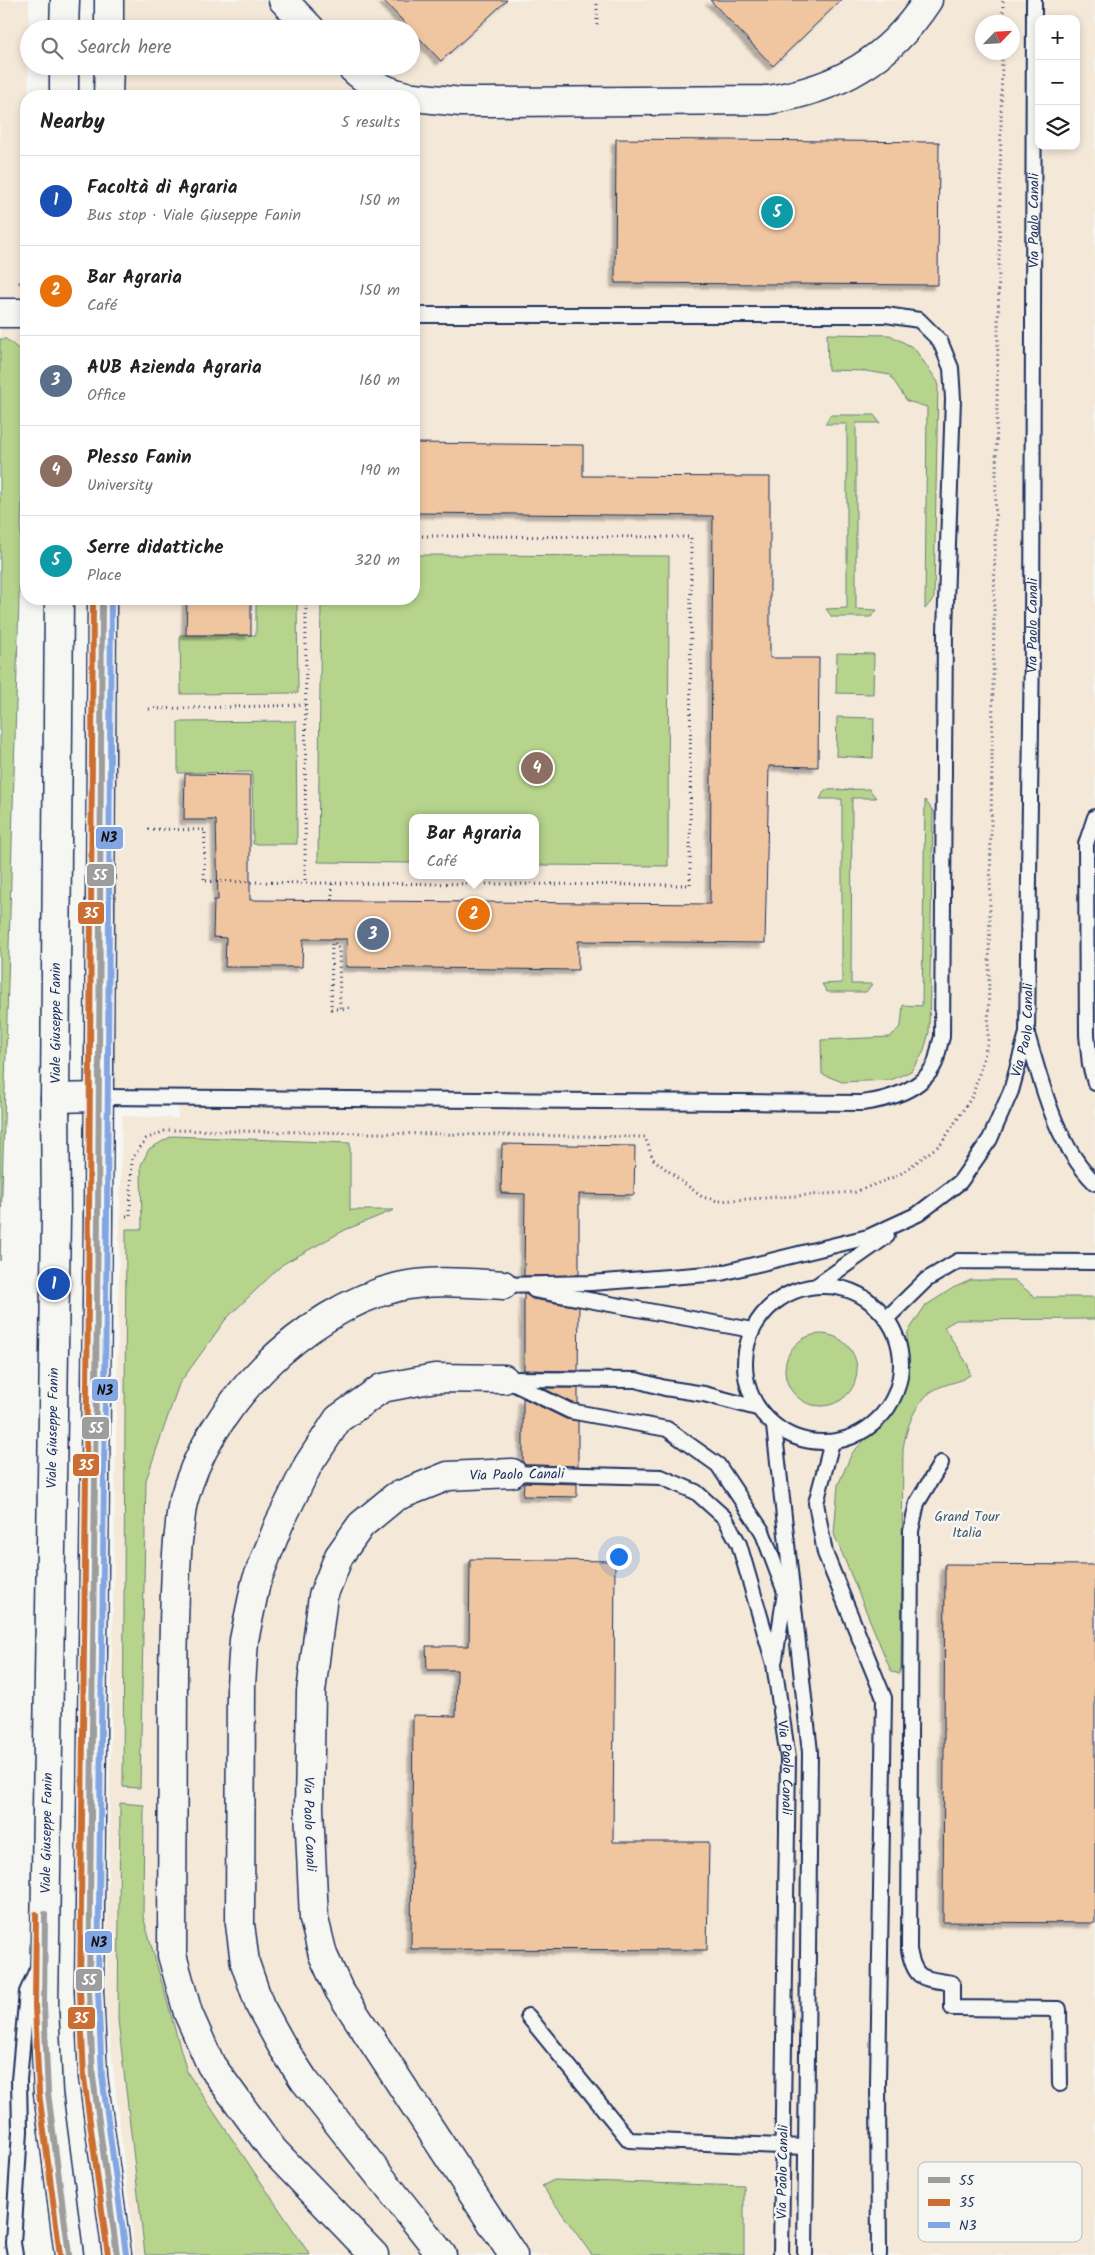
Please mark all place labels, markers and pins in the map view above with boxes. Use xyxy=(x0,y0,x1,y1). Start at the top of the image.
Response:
pin: 5 xyxy=(761,193,793,231)
pin: 4 xyxy=(521,749,553,787)
pin: 2 xyxy=(458,895,490,933)
pin: 3 xyxy=(357,915,389,953)
pin: 1 xyxy=(38,1265,70,1303)

